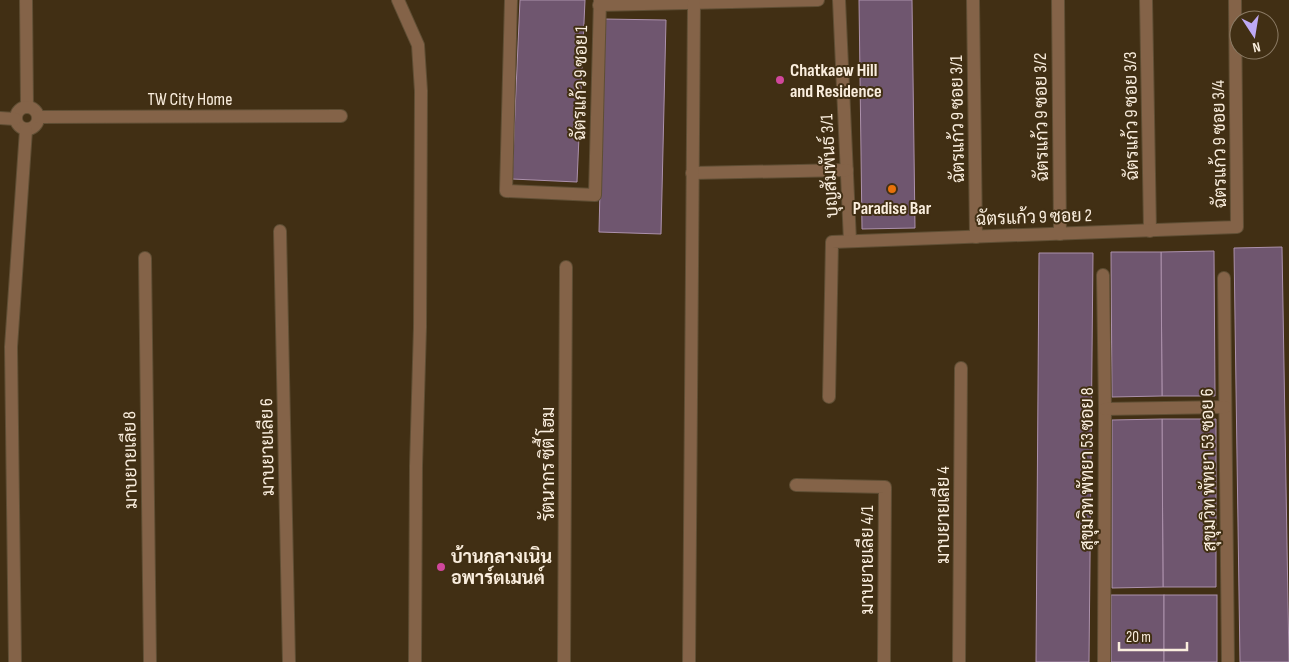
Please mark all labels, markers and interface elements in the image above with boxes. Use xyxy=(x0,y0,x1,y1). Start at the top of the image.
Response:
north arrow xyxy=(1229,10,1279,60)
street label: ฉัตรแก้ว 9 ซอย 1 xyxy=(567,25,592,141)
text: N xyxy=(1251,38,1262,56)
street label: ฉัตรแก้ว 9 ซอย 3/3 xyxy=(1118,51,1143,181)
street label: ฉัตรแก้ว 9 ซอย 3/2 xyxy=(1028,53,1053,182)
street label: ฉัตรแก้ว 9 ซอย 3/1 xyxy=(944,54,969,183)
place label: Chatkaew Hill and Residence xyxy=(790,60,882,102)
marker: Chatkaew Hill and Residence xyxy=(774,74,786,86)
street label: ฉัตรแก้ว 9 ซอย 3/4 xyxy=(1206,79,1231,208)
street label: TW City Home xyxy=(148,89,232,110)
street label: บุญสัมพันธ์ 3/1 xyxy=(813,113,844,219)
marker: Paradise Bar xyxy=(886,183,898,195)
place label: Paradise Bar xyxy=(853,198,932,219)
street label: ฉัตรแก้ว 9 ซอย 2 xyxy=(976,203,1092,230)
street label: สุขุมวิท พัทยา 53 ซอย 8 xyxy=(1076,387,1099,551)
street label: สุขุมวิท พัทยา 53 ซอย 6 xyxy=(1196,388,1221,552)
street label: มาบยายเลีย 6 xyxy=(253,398,279,496)
street label: รัตนากร ซิตี้ โฮม xyxy=(532,407,559,521)
street label: มาบยายเลีย 8 xyxy=(116,411,142,509)
street label: มาบยายเลีย 4 xyxy=(930,466,954,564)
street label: มาบยายเลีย 4/1 xyxy=(854,505,878,614)
place label: บ้านกลางเนิน อพาร์ตเมนต์ xyxy=(451,545,552,589)
marker: บ้านกลางเนิน อพาร์ตเมนต์ xyxy=(435,561,447,573)
scale bar xyxy=(1119,620,1186,652)
text: 20 m xyxy=(1126,628,1151,647)

